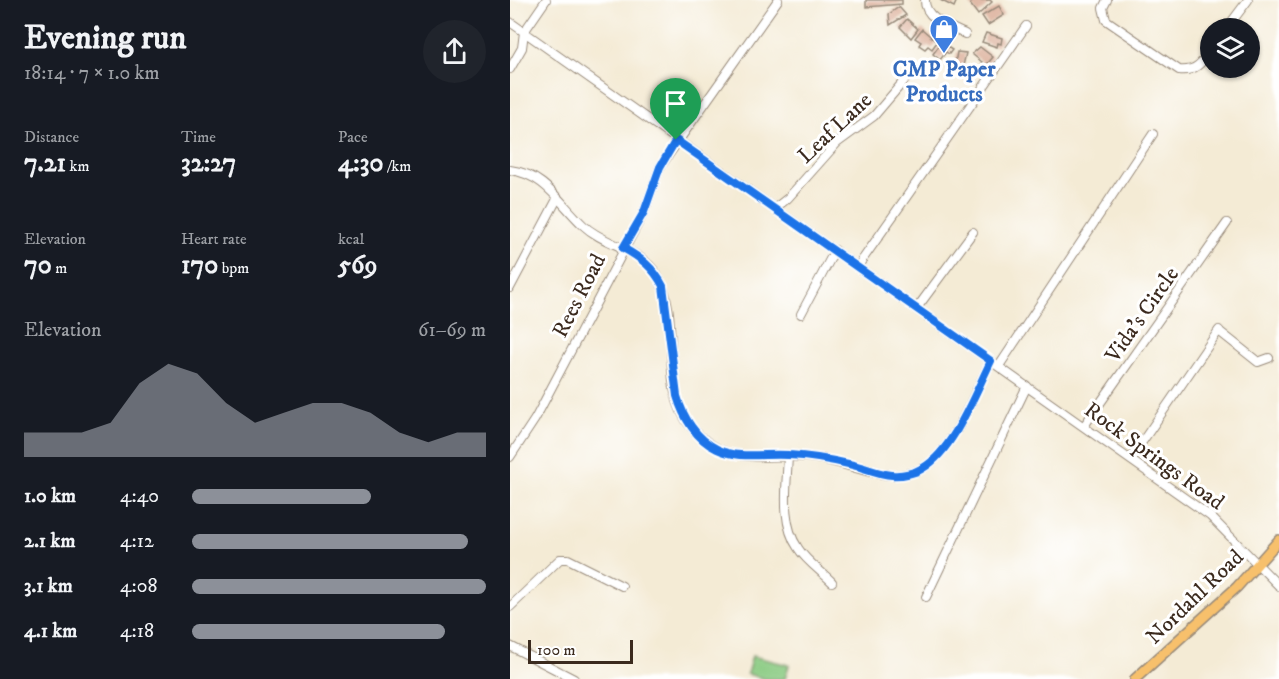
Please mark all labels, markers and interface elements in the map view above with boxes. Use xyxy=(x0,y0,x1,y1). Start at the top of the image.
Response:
shop icon: CMP Paper Products xyxy=(928,13,960,55)
text: Evening run xyxy=(24,18,186,59)
map controls xyxy=(1200,18,1260,78)
button: layers xyxy=(1200,18,1260,78)
button: share xyxy=(423,20,486,83)
place label: CMP Paper Products xyxy=(893,56,996,108)
text: 18:14 · 7 × 1.0 km xyxy=(24,61,160,86)
pin xyxy=(650,78,701,140)
icon: arrive xyxy=(659,87,692,120)
street label: Leaf Lane xyxy=(792,87,878,169)
text: Distance xyxy=(24,127,79,147)
text: Time xyxy=(181,127,216,147)
text: Pace xyxy=(338,127,368,147)
text: 7.21 xyxy=(24,147,66,180)
text: 32:27 xyxy=(181,147,236,180)
text: 4:30 xyxy=(338,147,383,180)
text: km xyxy=(66,156,89,176)
text: /km xyxy=(383,156,411,176)
text: Elevation xyxy=(24,229,86,249)
text: Heart rate xyxy=(181,229,247,249)
text: kcal xyxy=(338,229,364,249)
text: 70 xyxy=(24,249,52,282)
text: 170 xyxy=(181,249,218,282)
text: 569 xyxy=(338,249,377,282)
street label: Rees Road xyxy=(547,249,612,342)
text: m xyxy=(52,258,67,278)
text: bpm xyxy=(218,258,249,278)
street label: Vida's Circle xyxy=(1099,262,1185,369)
text: Elevation xyxy=(24,318,101,343)
text: 61–69 m xyxy=(418,318,486,343)
street label: Rock Springs Road xyxy=(1079,396,1229,516)
text: 1.0 km xyxy=(24,484,76,509)
text: 4:40 xyxy=(120,484,159,509)
text: 2.1 km xyxy=(24,529,75,554)
text: 4:12 xyxy=(120,529,154,554)
street label: Nordahl Road xyxy=(1141,544,1249,650)
text: 3.1 km xyxy=(24,574,73,599)
text: 4:08 xyxy=(120,574,158,599)
text: 4.1 km xyxy=(24,619,77,644)
text: 4:18 xyxy=(120,619,154,644)
scale bar xyxy=(528,637,633,664)
text: 100 m xyxy=(537,640,576,660)

